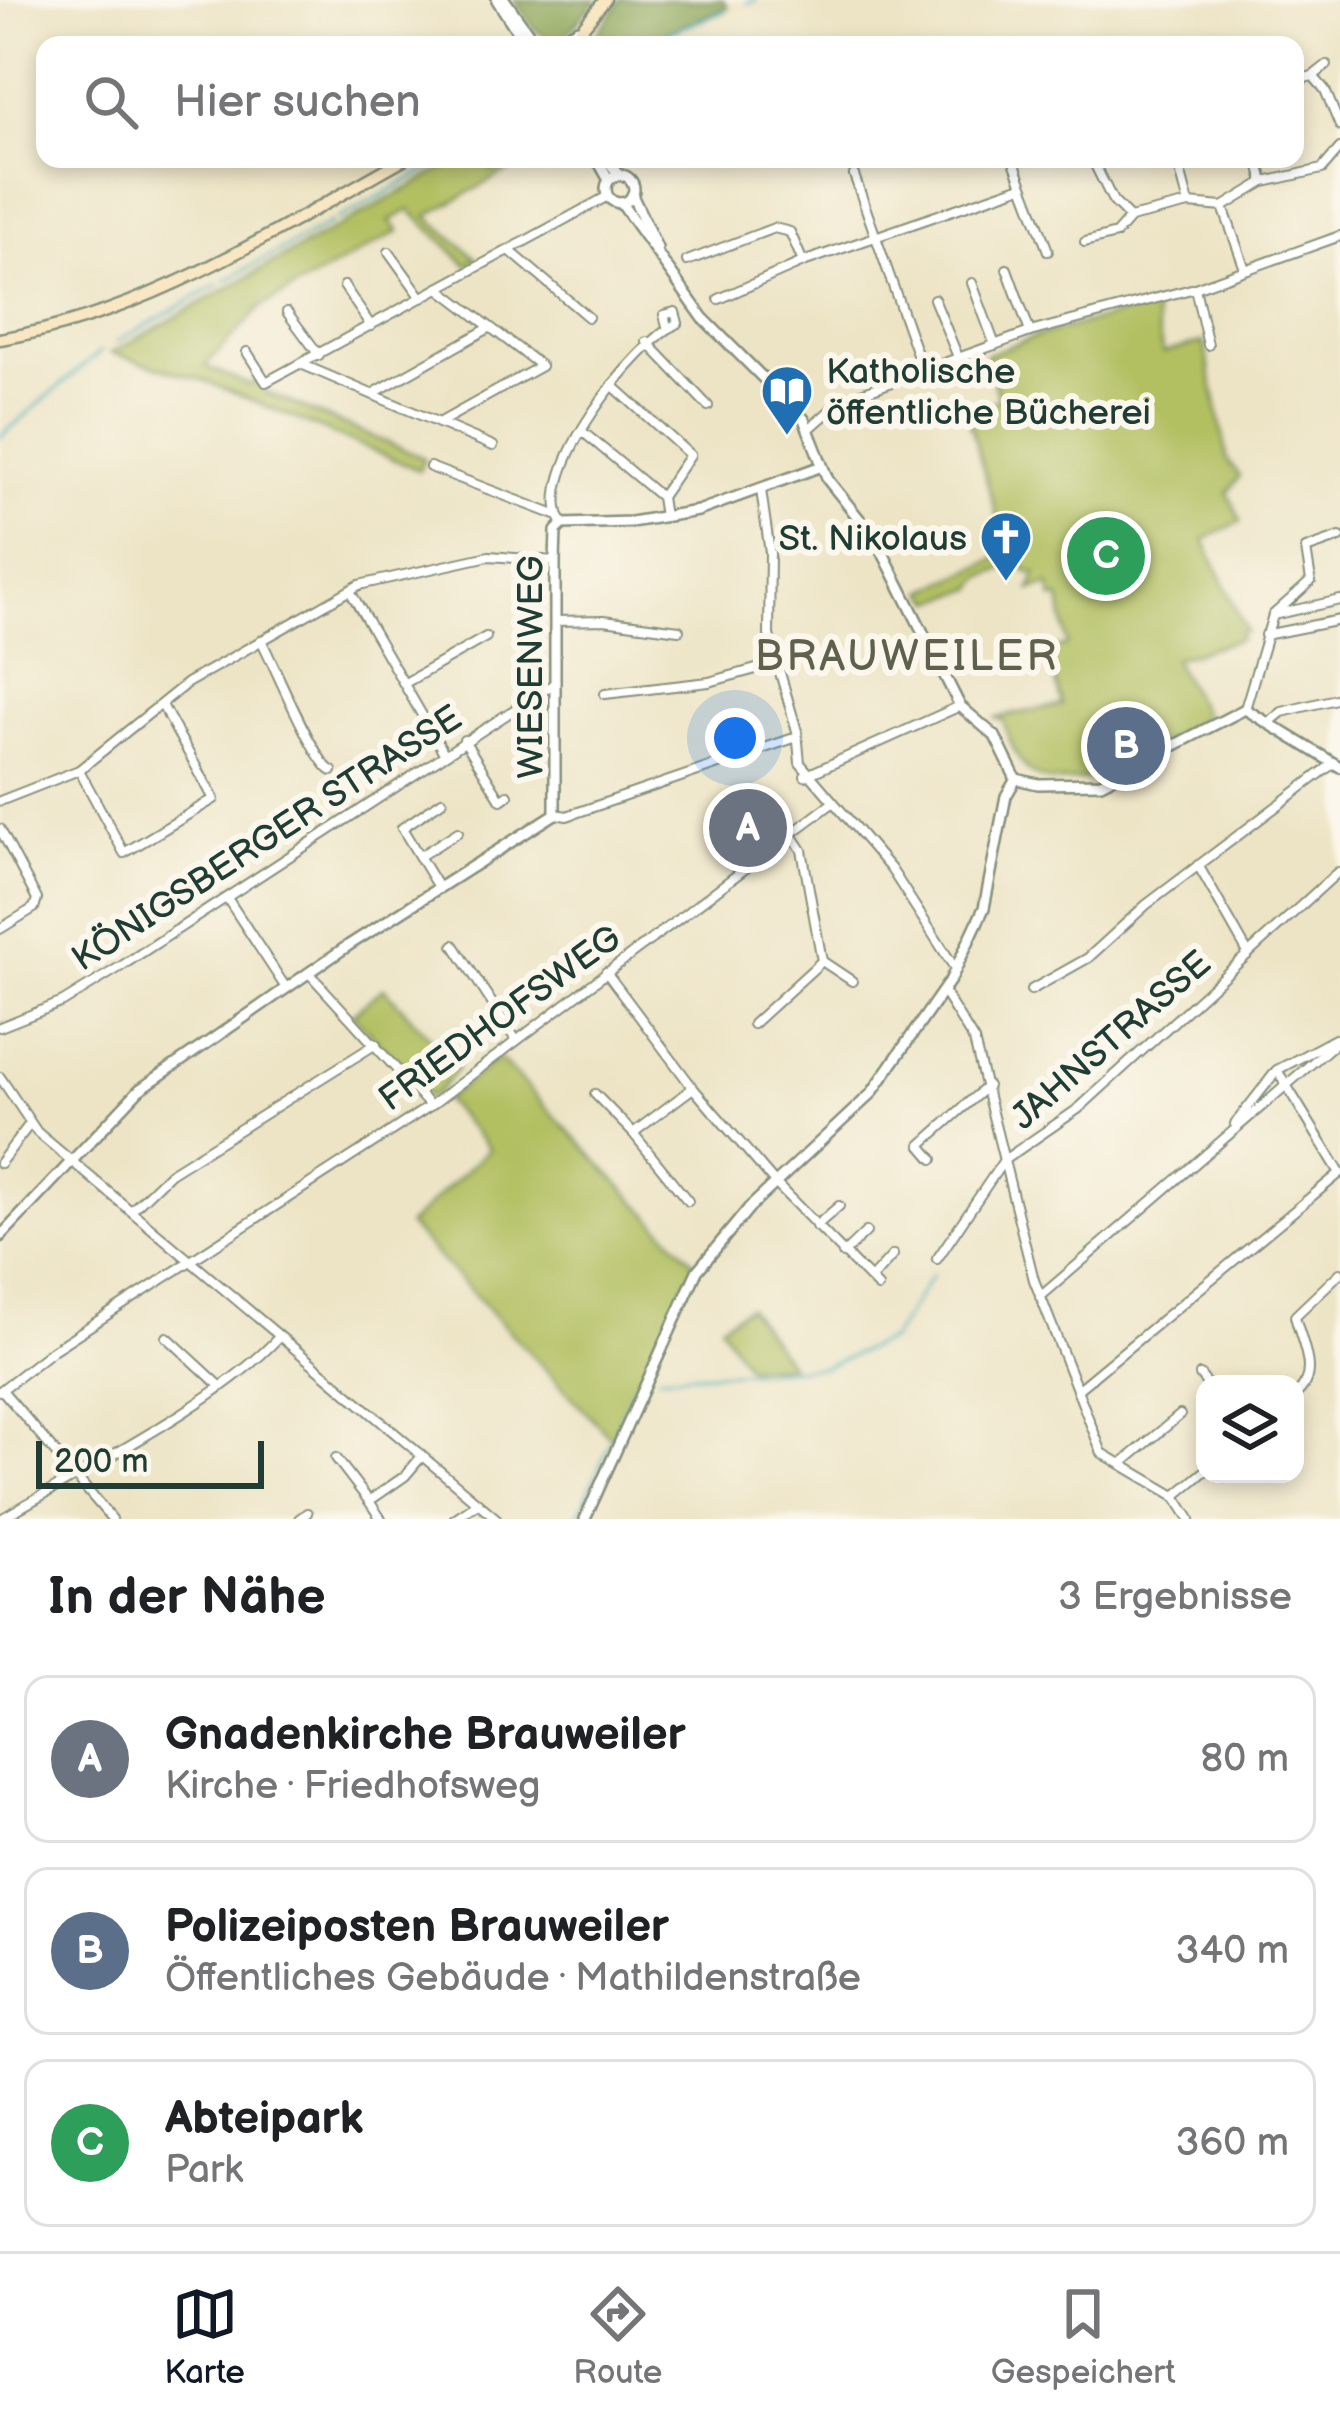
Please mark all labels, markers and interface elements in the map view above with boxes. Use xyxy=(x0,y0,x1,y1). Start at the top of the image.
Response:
search box xyxy=(36,36,1304,168)
icon: search xyxy=(78,69,144,135)
text: Hier suchen xyxy=(174,75,421,130)
place label: Katholische öffentliche Bücherei xyxy=(826,351,1151,435)
library icon: Katholische öffentliche Bücherei xyxy=(759,363,815,437)
church icon: St. Nikolaus xyxy=(978,509,1034,583)
pin: C xyxy=(1067,511,1145,601)
place label: St. Nikolaus xyxy=(778,518,967,561)
street label: WIESENWEG xyxy=(510,555,553,779)
district label: BRAUWEILER xyxy=(755,632,1059,683)
street label: KÖNIGSBERGER STRASSE xyxy=(65,697,470,981)
pin: B xyxy=(1087,701,1165,791)
your location xyxy=(705,708,765,768)
pin: A xyxy=(709,783,787,873)
street label: FRIEDHOFSWEG xyxy=(371,917,630,1121)
street label: JAHNSTRASSE xyxy=(1003,943,1220,1139)
map controls xyxy=(1196,1375,1304,1483)
button: layers xyxy=(1196,1375,1304,1483)
scale bar xyxy=(36,1435,264,1488)
text: 200 m xyxy=(54,1442,148,1482)
text: In der Nähe xyxy=(48,1567,326,1628)
text: 3 Ergebnisse xyxy=(1058,1574,1292,1621)
text: Gnadenkirche Brauweiler xyxy=(165,1708,686,1763)
text: A xyxy=(78,1736,102,1783)
text: 80 m xyxy=(1201,1736,1289,1783)
text: Kirche · Friedhofsweg xyxy=(165,1763,541,1810)
text: Polizeiposten Brauweiler xyxy=(165,1900,669,1955)
text: B xyxy=(76,1928,104,1975)
text: 340 m xyxy=(1176,1928,1289,1975)
text: Öffentliches Gebäude · Mathildenstraße xyxy=(165,1955,861,2002)
text: Abteipark xyxy=(165,2092,363,2147)
text: C xyxy=(76,2120,104,2167)
text: 360 m xyxy=(1175,2120,1289,2167)
text: Park xyxy=(165,2147,243,2194)
tab: Karte xyxy=(164,2281,245,2393)
tab: Route xyxy=(573,2281,662,2393)
tab: Gespeichert xyxy=(991,2281,1176,2393)

